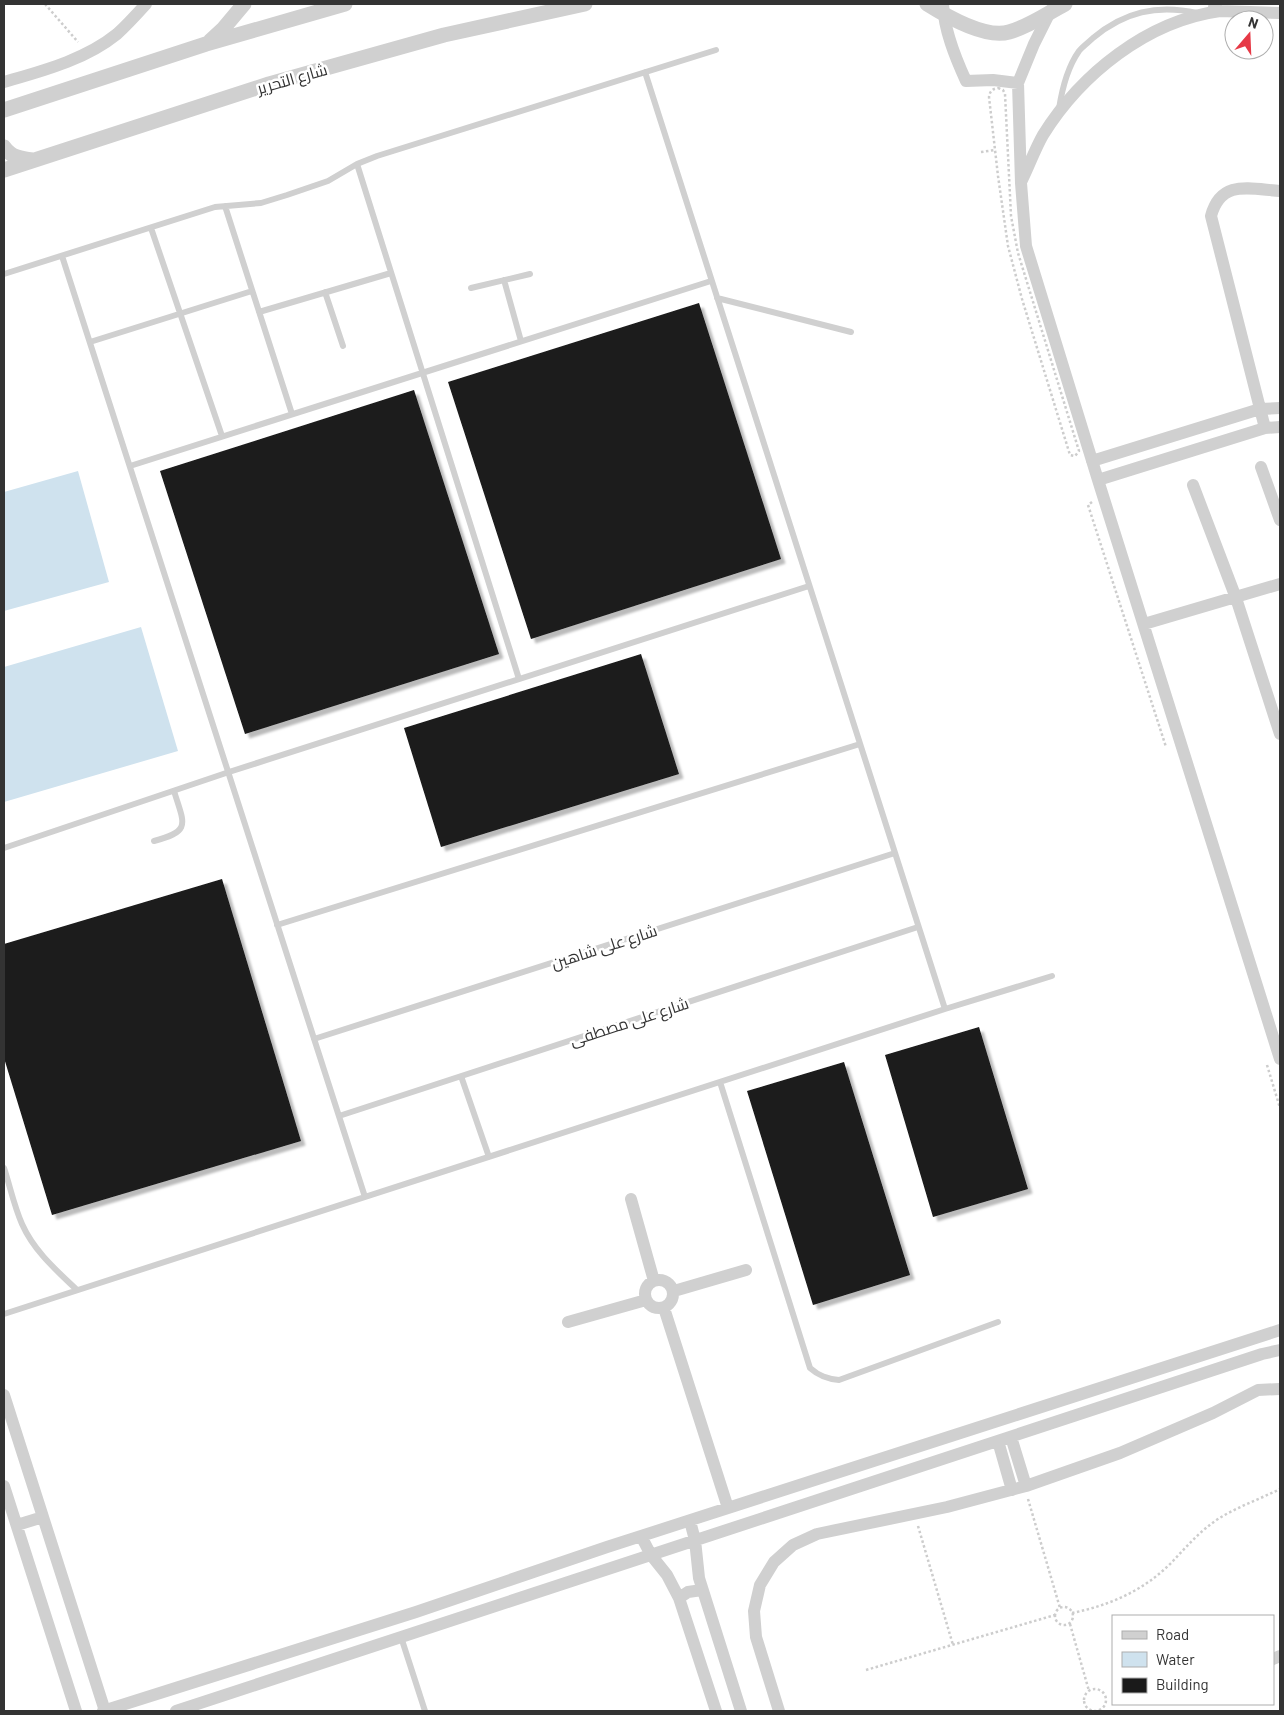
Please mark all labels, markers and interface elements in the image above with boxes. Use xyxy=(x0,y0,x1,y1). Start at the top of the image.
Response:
north arrow xyxy=(1224,10,1274,60)
text: N xyxy=(1246,13,1261,32)
street label: شارع التحرير xyxy=(254,59,330,100)
street label: شارع على شاهين xyxy=(549,920,660,975)
street label: شارع على مصطفى xyxy=(567,993,692,1052)
legend xyxy=(1112,1615,1274,1705)
text: Road xyxy=(1156,1625,1189,1643)
text: Water xyxy=(1156,1650,1195,1668)
text: Building xyxy=(1156,1675,1209,1693)

